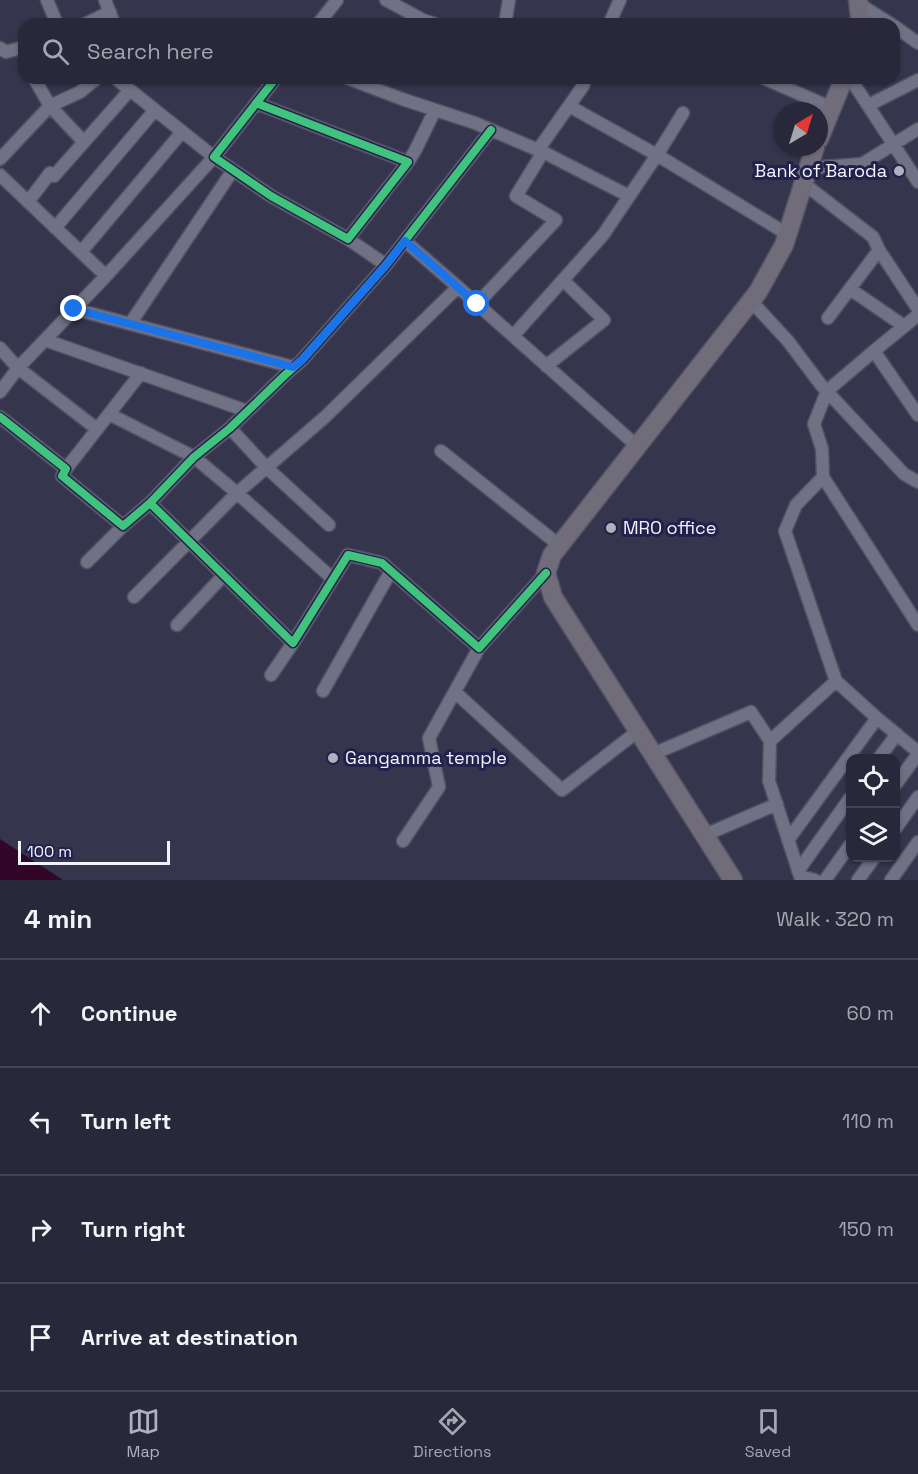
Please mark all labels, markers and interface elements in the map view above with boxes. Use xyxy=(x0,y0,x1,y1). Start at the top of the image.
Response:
search box xyxy=(18,18,900,84)
icon: search xyxy=(39,35,72,68)
text: Search here xyxy=(87,37,214,65)
north arrow xyxy=(774,102,828,156)
place label: Bank of Baroda xyxy=(754,159,887,182)
marker: Bank of Baroda xyxy=(892,164,906,178)
route start xyxy=(463,290,489,316)
route end xyxy=(60,295,86,321)
place label: MRO office xyxy=(623,516,717,539)
marker: MRO office xyxy=(604,521,618,535)
place label: Gangamma temple xyxy=(345,746,507,769)
marker: Gangamma temple xyxy=(326,751,340,765)
map controls xyxy=(846,754,900,862)
button: locate xyxy=(846,754,900,808)
button: layers xyxy=(846,808,900,862)
scale bar xyxy=(18,838,170,866)
text: 100 m xyxy=(27,841,72,862)
text: 4 min xyxy=(24,902,92,936)
text: Walk · 320 m xyxy=(776,906,894,932)
icon: ahead xyxy=(24,997,57,1030)
text: Continue xyxy=(81,999,177,1027)
text: 60 m xyxy=(847,1000,894,1026)
icon: left xyxy=(24,1105,57,1138)
text: Turn left xyxy=(81,1107,171,1135)
text: 110 m xyxy=(842,1108,894,1134)
icon: right xyxy=(24,1213,57,1246)
text: Turn right xyxy=(81,1215,186,1243)
text: 150 m xyxy=(839,1216,894,1242)
icon: arrive xyxy=(24,1321,57,1354)
text: Arrive at destination xyxy=(81,1323,298,1351)
tab: Map xyxy=(127,1405,160,1462)
tab: Directions xyxy=(413,1405,492,1462)
tab: Saved xyxy=(745,1405,791,1462)

